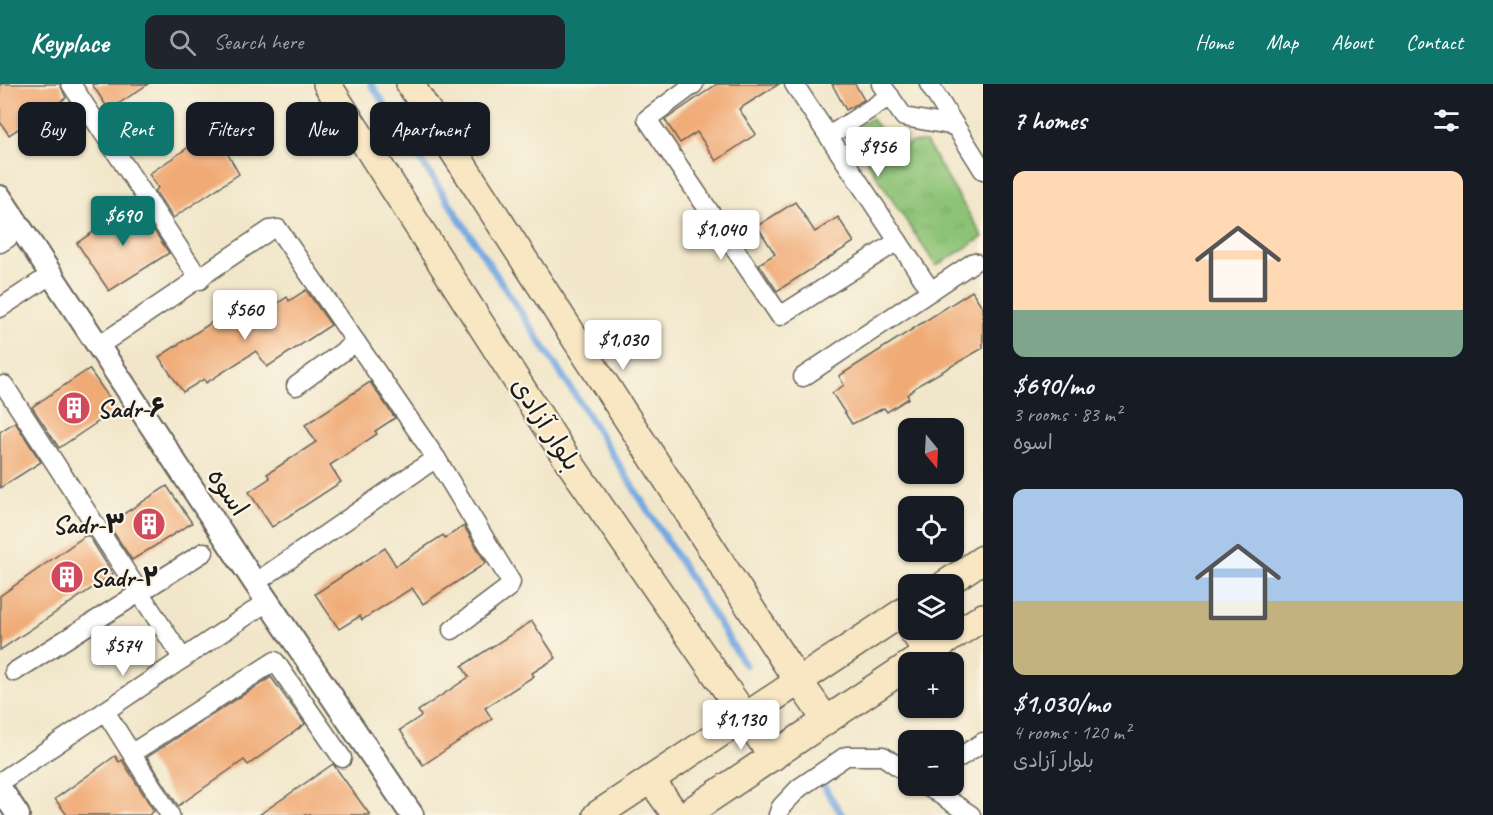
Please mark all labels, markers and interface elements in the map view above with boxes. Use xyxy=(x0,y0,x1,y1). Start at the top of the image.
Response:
search box xyxy=(145,15,565,69)
text: Keyplace xyxy=(30,25,109,60)
icon: search xyxy=(166,26,199,59)
text: Search here xyxy=(214,28,303,56)
text: Home xyxy=(1195,29,1233,55)
text: Map xyxy=(1266,29,1298,55)
text: About xyxy=(1331,29,1373,55)
text: Contact xyxy=(1406,29,1463,55)
chip: Buy xyxy=(18,102,86,156)
chip: Rent xyxy=(98,102,174,156)
chip: Filters xyxy=(186,102,274,156)
chip: New xyxy=(286,102,358,156)
chip: Apartment xyxy=(370,102,490,156)
text: 7 homes xyxy=(1013,104,1086,137)
icon: filters xyxy=(1430,104,1463,137)
pin: $956 xyxy=(842,127,914,178)
text: $956 xyxy=(860,134,896,159)
pin: $690 xyxy=(87,196,159,247)
text: $690 xyxy=(105,203,141,228)
pin: $1,040 xyxy=(672,210,770,261)
icon: home xyxy=(1184,210,1292,318)
text: $1,040 xyxy=(697,217,745,242)
pin: $560 xyxy=(209,290,281,341)
text: $560 xyxy=(227,297,263,322)
pin: $1,030 xyxy=(574,320,672,371)
text: $1,030 xyxy=(599,327,647,352)
text: $690/mo xyxy=(1013,369,1093,402)
street label: بلوار آزادی xyxy=(504,371,588,477)
building icon: Sadr-۶ xyxy=(56,390,92,426)
place label: Sadr-۶ xyxy=(97,392,164,425)
text: 3 rooms · 83 m² xyxy=(1013,402,1121,427)
north arrow xyxy=(898,418,964,484)
map controls xyxy=(898,418,964,796)
text: اسوه xyxy=(1013,430,1053,455)
street label: اسوه xyxy=(200,461,256,523)
button: locate xyxy=(898,496,964,562)
building icon: Sadr-۳ xyxy=(131,506,167,542)
place label: Sadr-۳ xyxy=(53,508,126,541)
icon: home xyxy=(1184,528,1292,636)
building icon: Sadr-۲ xyxy=(49,559,85,595)
place label: Sadr-۲ xyxy=(90,561,160,594)
button: layers xyxy=(898,574,964,640)
pin: $574 xyxy=(87,626,159,677)
text: $574 xyxy=(105,633,141,658)
button: + xyxy=(898,652,964,718)
text: $1,030/mo xyxy=(1013,687,1110,720)
pin: $1,130 xyxy=(692,700,790,751)
text: $1,130 xyxy=(717,707,765,732)
text: 4 rooms · 120 m² xyxy=(1013,720,1130,745)
button: − xyxy=(898,730,964,796)
text: بلوار آزادی xyxy=(1013,748,1094,773)

